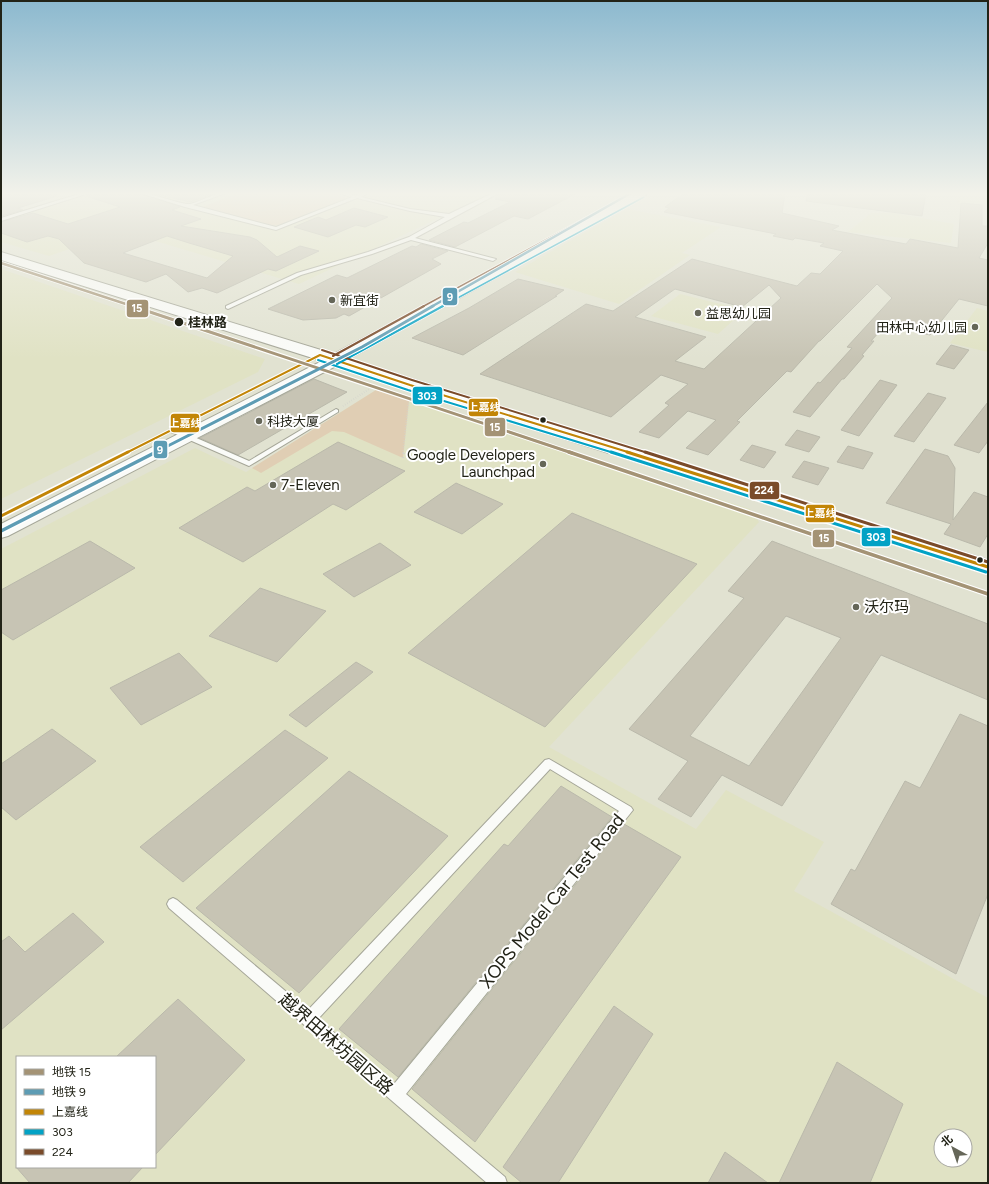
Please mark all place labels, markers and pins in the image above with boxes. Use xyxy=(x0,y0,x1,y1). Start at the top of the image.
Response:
place label: 新宜街 xyxy=(340,293,379,308)
marker: 新宜街 xyxy=(327,295,337,305)
place label: 益思幼儿园 xyxy=(706,306,771,321)
marker: 益思幼儿园 xyxy=(693,308,703,318)
place label: 桂林路 xyxy=(188,315,227,330)
marker: 桂林路 xyxy=(173,316,185,328)
place label: 田林中心幼儿园 xyxy=(876,320,967,335)
marker: 田林中心幼儿园 xyxy=(970,322,980,332)
place label: 科技大厦 xyxy=(267,414,319,429)
unlabelled marker xyxy=(538,415,548,425)
marker: 科技大厦 xyxy=(254,416,264,426)
place label: Google Developers Launchpad xyxy=(407,446,535,481)
marker: Google Developers Launchpad xyxy=(538,459,548,469)
place label: 7-Eleven xyxy=(281,476,340,494)
marker: 7-Eleven xyxy=(268,480,278,490)
unlabelled marker xyxy=(975,555,985,565)
place label: 沃尔玛 xyxy=(864,598,909,616)
marker: 沃尔玛 xyxy=(851,602,861,612)

